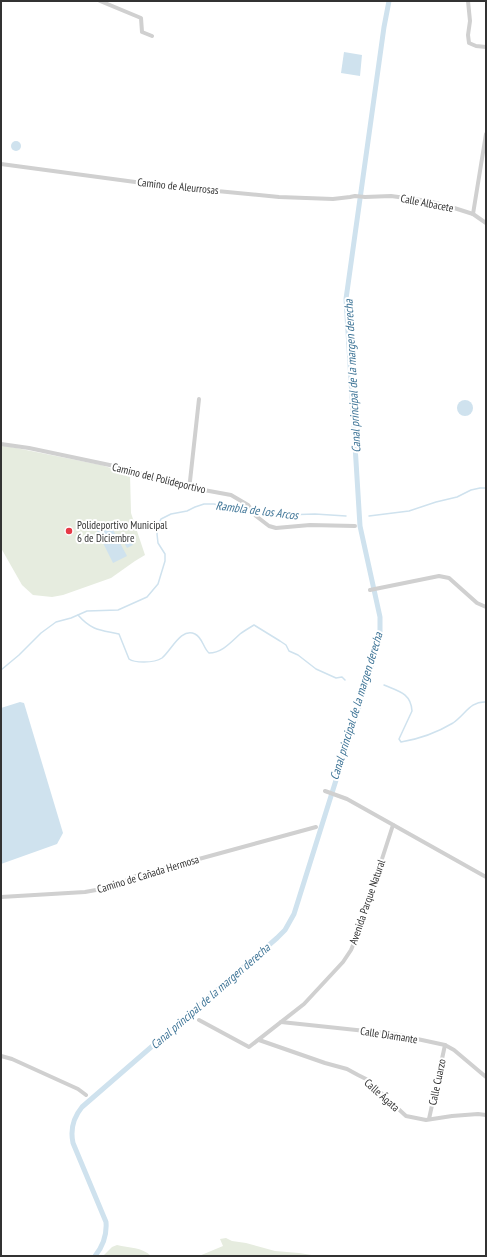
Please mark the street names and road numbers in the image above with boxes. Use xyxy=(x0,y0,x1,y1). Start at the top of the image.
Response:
street label: Camino de Aleurrosas xyxy=(137,175,220,197)
street label: Calle Albacete xyxy=(399,191,455,215)
street label: Camino del Polideportivo xyxy=(111,460,207,496)
street label: Camino de Cañada Hermosa xyxy=(95,852,201,896)
street label: Avenida Parque Natural xyxy=(346,857,388,946)
street label: Calle Diamante xyxy=(359,1024,419,1047)
street label: Calle Cuarzo xyxy=(425,1057,449,1106)
street label: Calle Ágata xyxy=(361,1076,403,1114)

